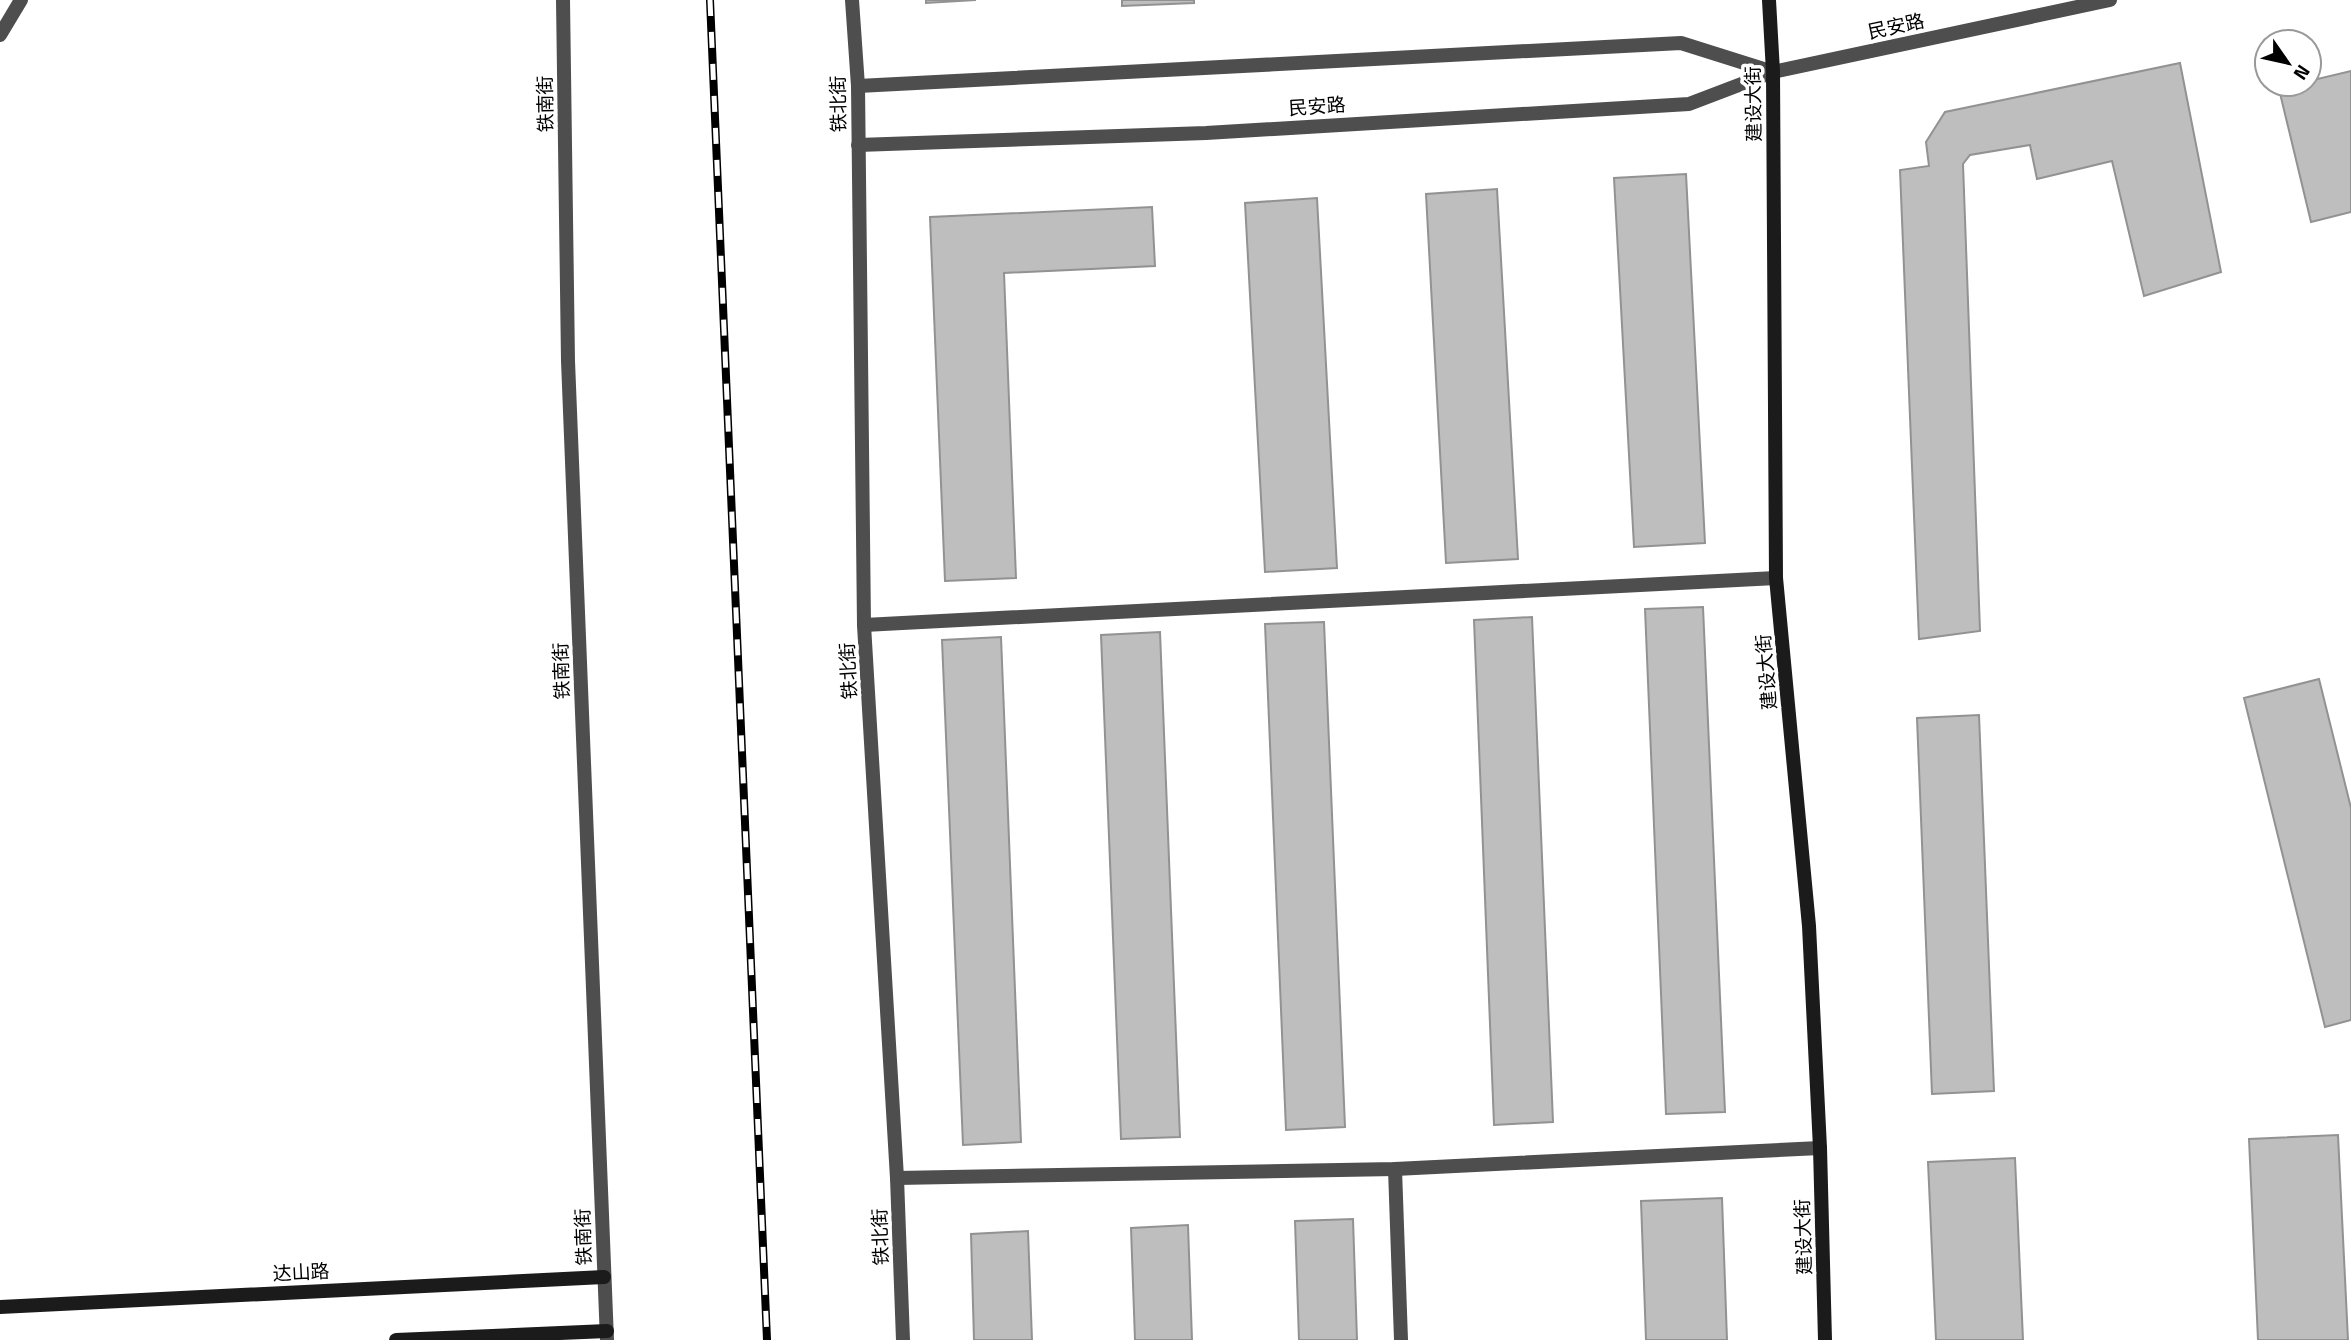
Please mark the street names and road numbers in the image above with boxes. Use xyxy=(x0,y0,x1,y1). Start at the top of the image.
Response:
street label: 民安路 xyxy=(1865,5,1927,46)
street label: 建设大街 xyxy=(1737,66,1768,142)
street label: 铁南街 xyxy=(530,75,559,133)
street label: 铁北街 xyxy=(823,75,852,133)
street label: 民安路 xyxy=(1288,89,1346,122)
street label: 建设大街 xyxy=(1748,633,1783,711)
street label: 铁南街 xyxy=(545,642,576,700)
street label: 铁北街 xyxy=(832,642,863,700)
street label: 建设大街 xyxy=(1787,1199,1818,1276)
street label: 铁南街 xyxy=(567,1208,598,1266)
street label: 铁北街 xyxy=(864,1208,895,1266)
street label: 达山路 xyxy=(272,1256,330,1287)

